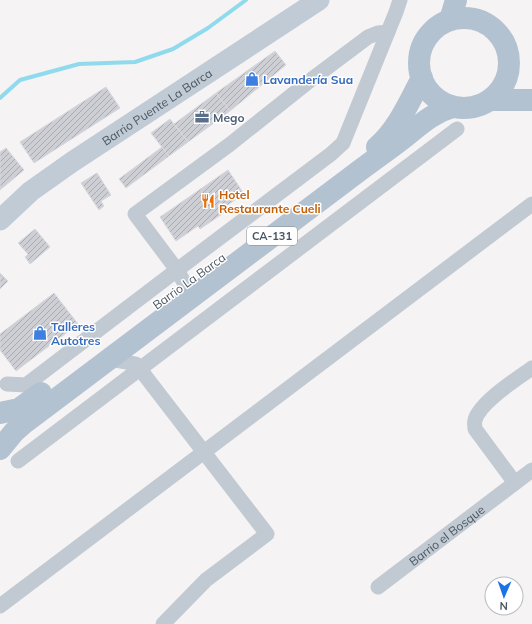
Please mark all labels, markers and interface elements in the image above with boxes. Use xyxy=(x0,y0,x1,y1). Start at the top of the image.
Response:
street label: Barrio Puente La Barca xyxy=(99,65,215,148)
shop icon: Lavandería Sua xyxy=(244,71,260,87)
place label: Lavandería Sua xyxy=(263,72,353,87)
office icon: Mego xyxy=(194,109,210,125)
place label: Mego xyxy=(213,110,245,125)
place label: Hotel Restaurante Cueli xyxy=(219,187,321,216)
restaurant icon: Hotel Restaurante Cueli xyxy=(200,193,216,209)
road number: CA-131 xyxy=(247,227,297,245)
street label: Barrio La Barca xyxy=(150,250,228,312)
place label: Talleres Autotres xyxy=(51,319,100,348)
shop icon: Talleres Autotres xyxy=(32,325,48,341)
street label: Barrio el Bosque xyxy=(406,501,487,569)
north arrow xyxy=(484,576,524,616)
text: N xyxy=(499,599,508,613)

